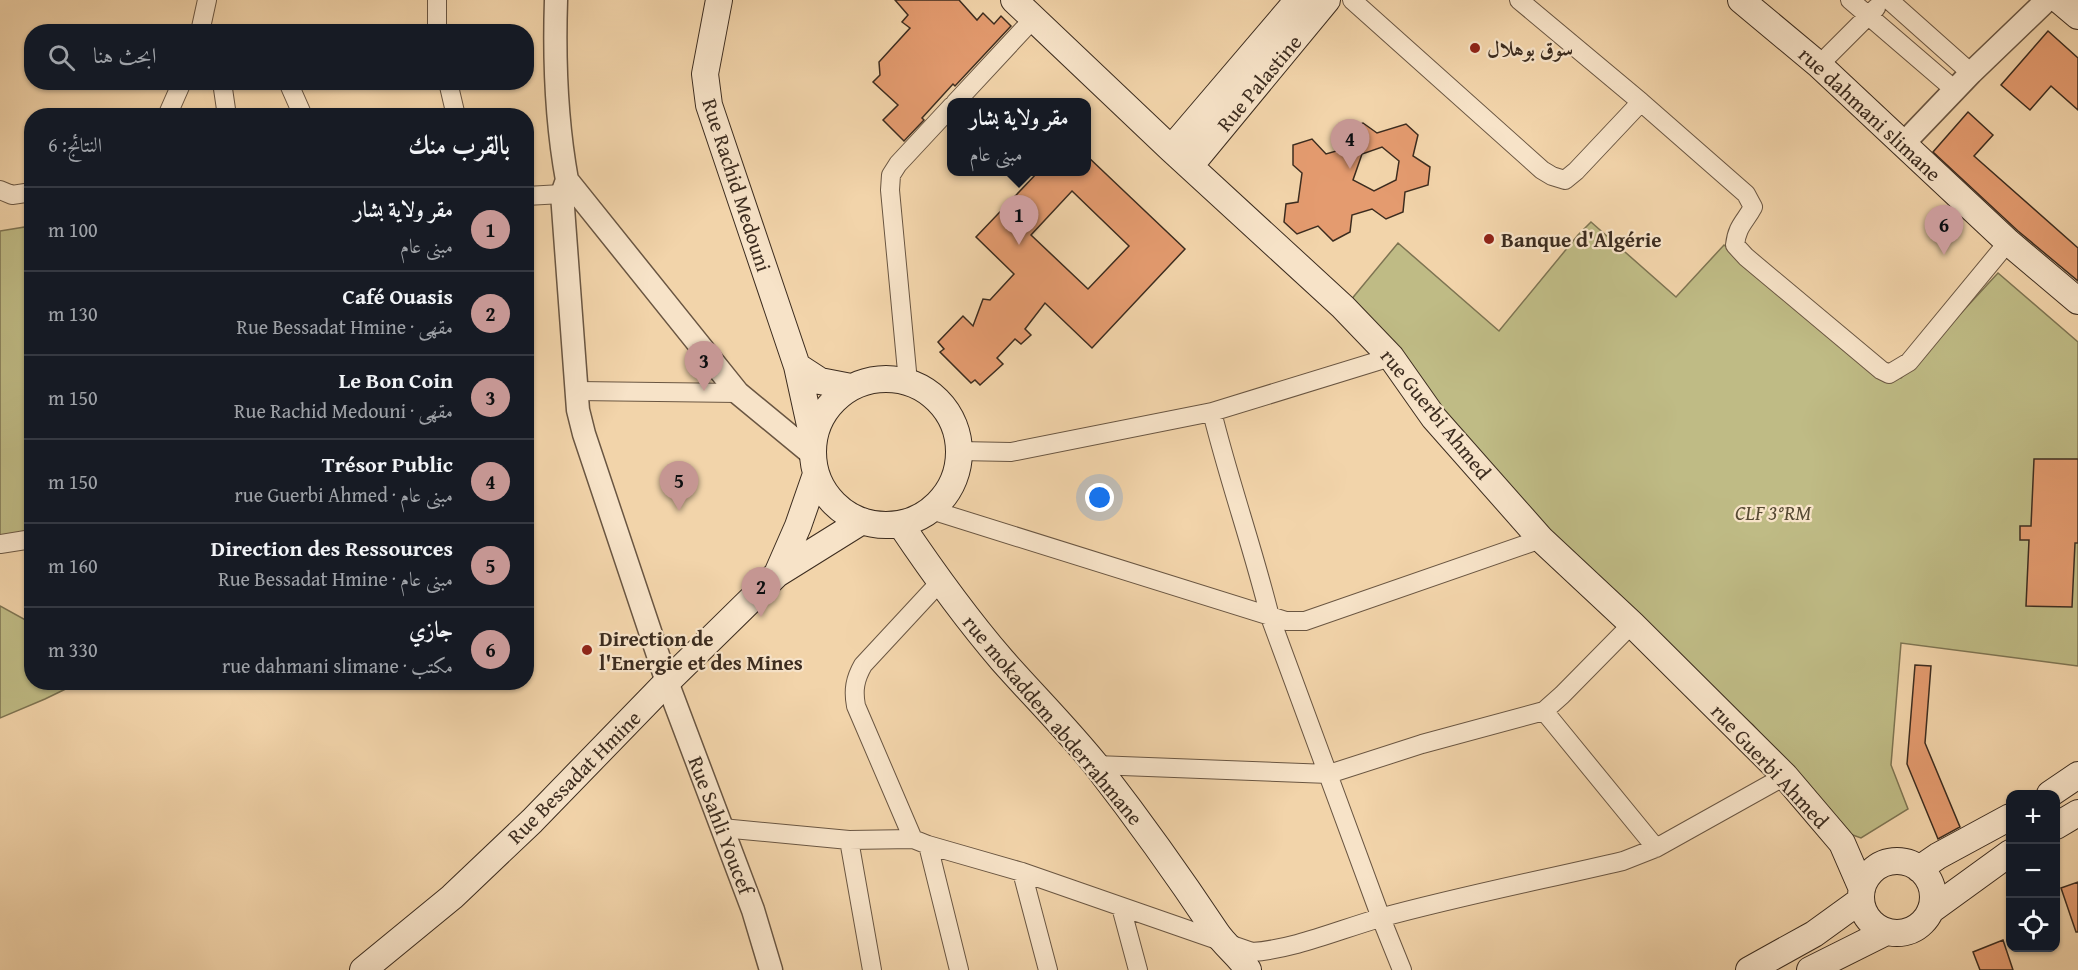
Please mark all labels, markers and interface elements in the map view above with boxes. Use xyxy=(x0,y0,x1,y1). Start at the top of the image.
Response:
search box xyxy=(24,24,534,90)
street label: Rue Palastine xyxy=(1209,28,1309,138)
place label: سوق بوهلال xyxy=(1487,33,1573,64)
text: ابحث هنا xyxy=(93,39,157,71)
street label: rue dahmani slimane xyxy=(1792,39,1949,189)
icon: search xyxy=(45,41,78,74)
marker: سوق بوهلال xyxy=(1468,41,1482,55)
street label: Rue Rachid Medouni xyxy=(694,94,780,276)
popup xyxy=(947,98,1091,176)
text: مقر ولاية بشار xyxy=(969,101,1069,133)
pin: 4 xyxy=(1330,120,1370,169)
text: بالقرب منك xyxy=(408,125,510,164)
text: النتائج: 6 xyxy=(48,130,102,159)
text: مبنى عام xyxy=(969,139,1023,168)
text: مقر ولاية بشار xyxy=(354,193,453,225)
pin: 1 xyxy=(1000,196,1038,245)
pin: 6 xyxy=(1924,206,1964,255)
text: 100 m xyxy=(48,215,98,244)
text: 1 xyxy=(485,215,496,244)
place label: Banque d'Algérie xyxy=(1501,224,1662,255)
text: مبنى عام xyxy=(400,231,453,260)
marker: Banque d'Algérie xyxy=(1482,232,1496,246)
text: Café Ouasis xyxy=(342,280,453,312)
text: 130 m xyxy=(48,299,98,328)
text: 2 xyxy=(485,299,496,328)
text: مقهى · Rue Bessadat Hmine xyxy=(236,312,453,341)
pin: 3 xyxy=(684,342,724,391)
street label: rue Guerbi Ahmed xyxy=(1373,342,1499,487)
text: Le Bon Coin xyxy=(339,364,453,396)
text: 150 m xyxy=(48,383,98,412)
text: 3 xyxy=(485,383,496,412)
text: مقهى · Rue Rachid Medouni xyxy=(234,396,453,425)
text: Trésor Public xyxy=(322,448,453,480)
pin: 5 xyxy=(660,462,698,511)
text: 150 m xyxy=(48,467,98,496)
text: 4 xyxy=(485,467,496,496)
text: مبنى عام · rue Guerbi Ahmed xyxy=(235,480,453,509)
your location xyxy=(1085,483,1114,512)
park label: CLF 3°RM xyxy=(1735,497,1812,528)
text: Direction des Ressources xyxy=(211,532,453,564)
text: 160 m xyxy=(48,551,98,580)
text: 5 xyxy=(485,551,496,580)
text: مبنى عام · Rue Bessadat Hmine xyxy=(218,564,453,593)
pin: 2 xyxy=(742,568,780,617)
street label: rue mokaddem abderrahmane xyxy=(955,608,1151,832)
text: جازي xyxy=(409,613,453,645)
place label: Direction de l'Energie et des Mines xyxy=(599,623,803,678)
text: 330 m xyxy=(48,635,98,664)
text: 6 xyxy=(485,635,496,664)
marker: Direction de l'Energie et des Mines xyxy=(580,643,594,657)
text: مكتب · rue dahmani slimane xyxy=(222,651,453,680)
street label: rue Guerbi Ahmed xyxy=(1704,697,1837,836)
street label: Rue Bessadat Hmine xyxy=(500,703,648,851)
street label: Rue Sahli Youcef xyxy=(680,751,762,901)
map controls xyxy=(2006,790,2060,952)
button: + xyxy=(2006,790,2060,844)
button: − xyxy=(2006,844,2060,898)
button: locate xyxy=(2006,898,2060,952)

